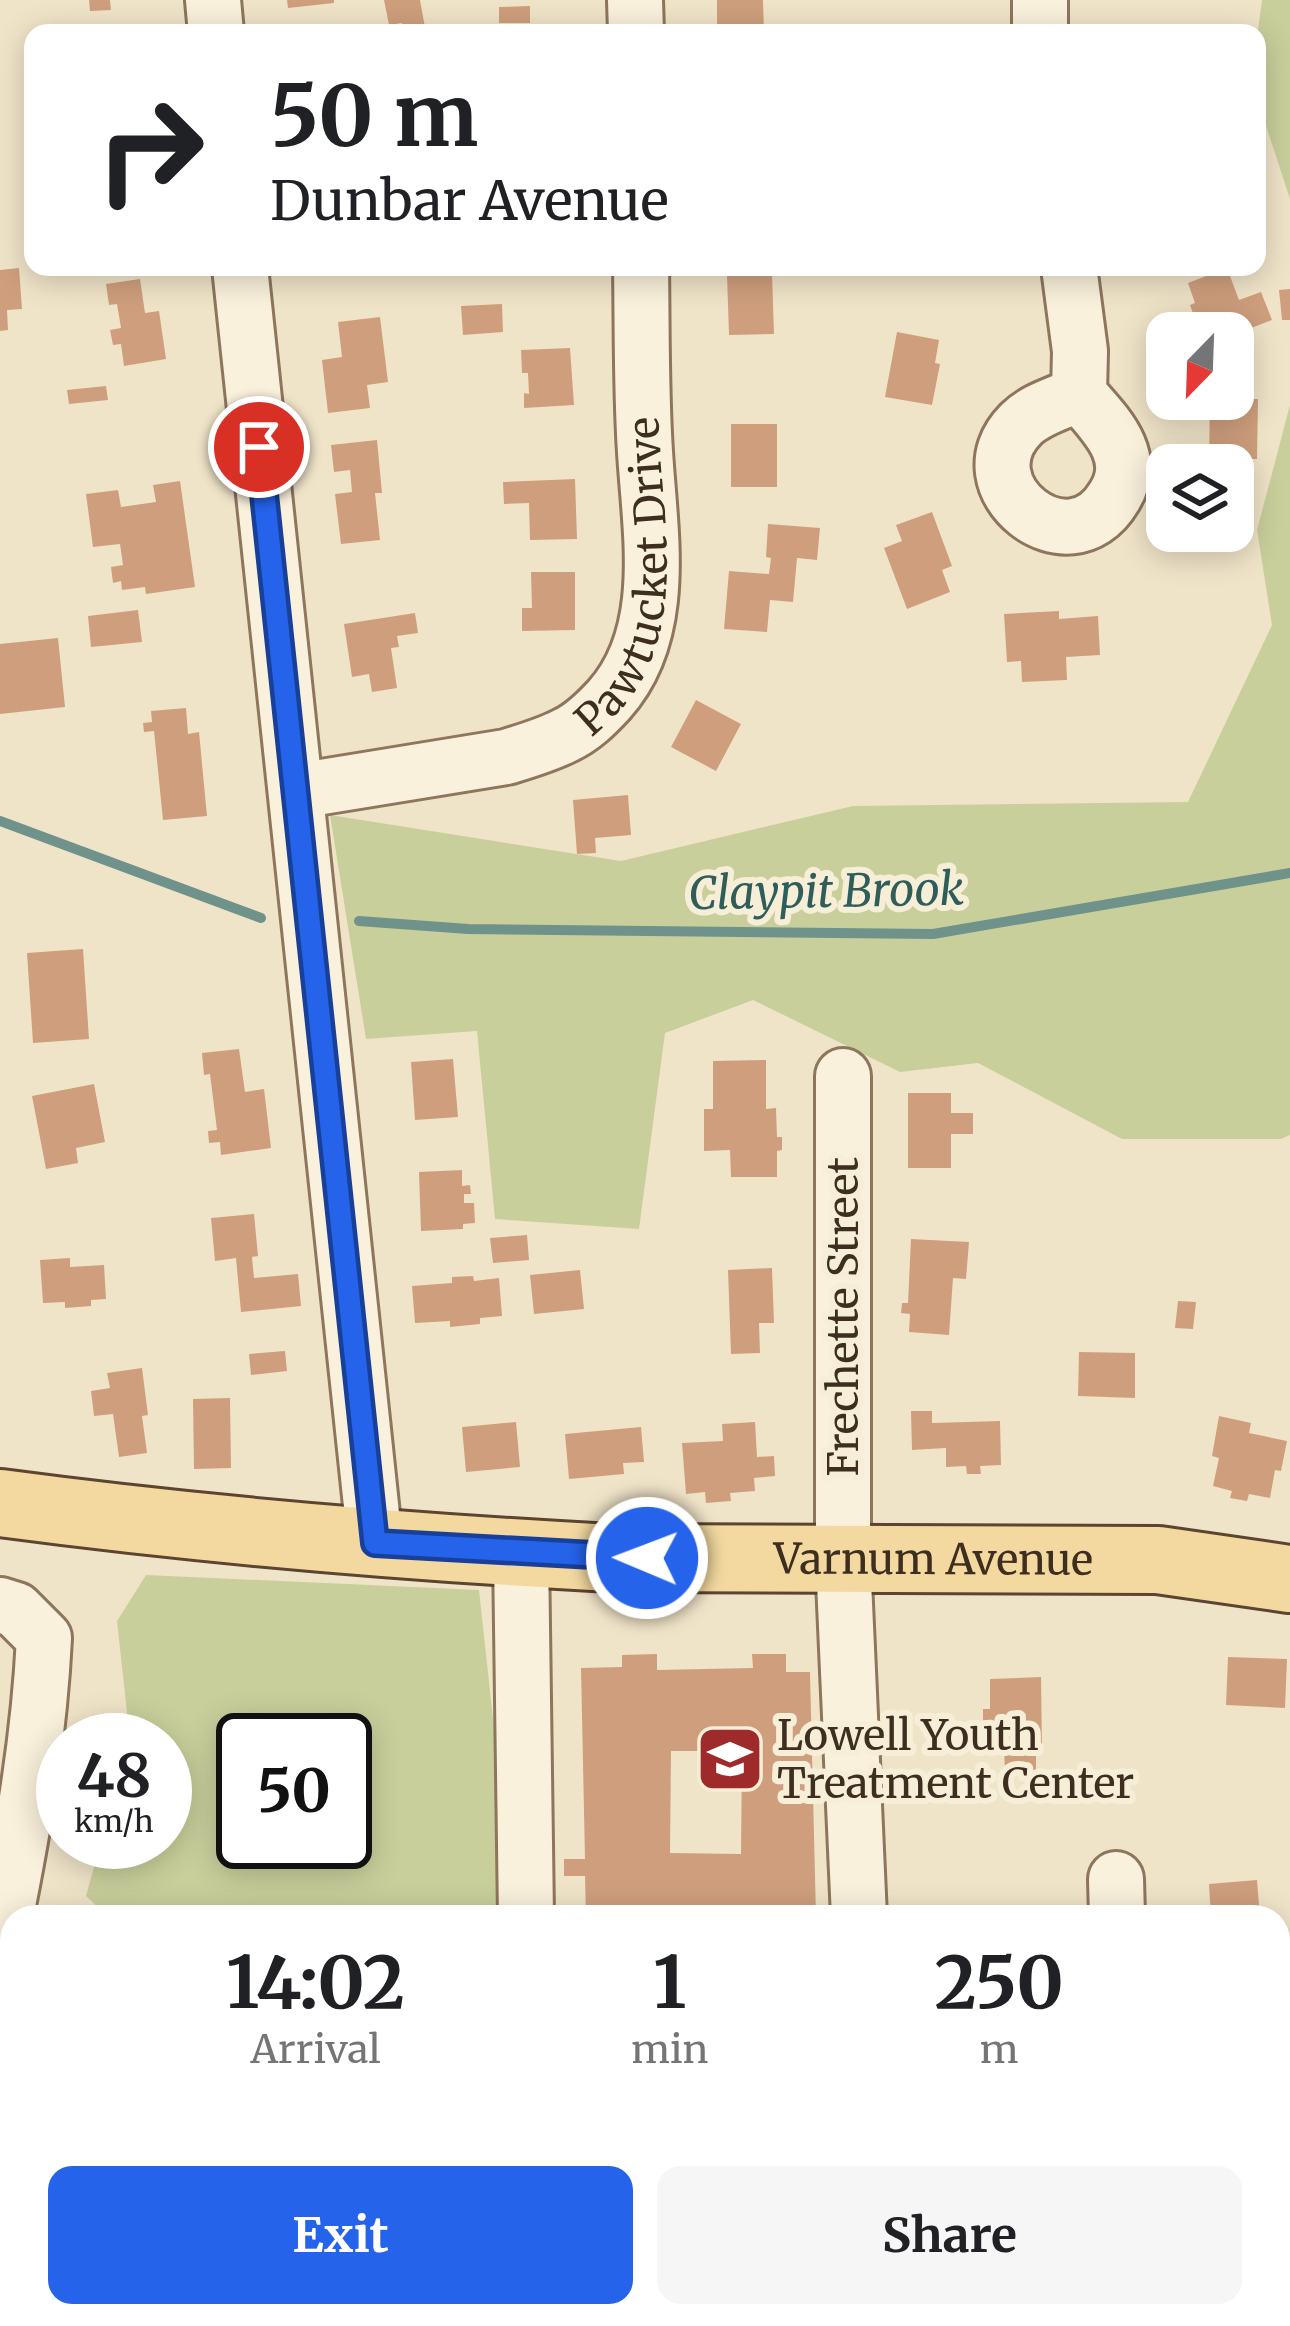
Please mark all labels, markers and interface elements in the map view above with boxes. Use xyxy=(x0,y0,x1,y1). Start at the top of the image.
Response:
text: 50 m xyxy=(270,63,478,169)
icon: right xyxy=(72,72,228,228)
text: Dunbar Avenue xyxy=(270,167,669,235)
north arrow xyxy=(1146,312,1254,420)
map controls xyxy=(1146,312,1254,552)
pin xyxy=(208,396,310,498)
icon: arrive xyxy=(226,414,292,480)
street label: Pawtucket Drive xyxy=(564,416,678,746)
button: layers xyxy=(1146,444,1254,552)
water label: Claypit Brook xyxy=(688,861,965,921)
street label: Frechette Street xyxy=(817,1157,869,1477)
position arrow xyxy=(584,1495,710,1621)
street label: Varnum Avenue xyxy=(773,1533,1093,1586)
place label: Lowell Youth Treatment Center xyxy=(777,1709,1134,1809)
speed limit sign: 50 xyxy=(216,1713,372,1869)
school or university icon: Lowell Youth Treatment Center xyxy=(695,1724,765,1794)
text: 48 xyxy=(76,1738,152,1813)
text: km/h xyxy=(74,1802,154,1840)
text: 14:02 xyxy=(226,1937,405,2028)
text: 1 xyxy=(653,1937,686,2028)
text: 250 xyxy=(934,1937,1064,2028)
text: Arrival xyxy=(250,2025,381,2074)
text: min xyxy=(631,2025,708,2074)
text: m xyxy=(980,2025,1019,2074)
button: Exit xyxy=(48,2166,633,2304)
button: Share xyxy=(657,2166,1242,2304)

